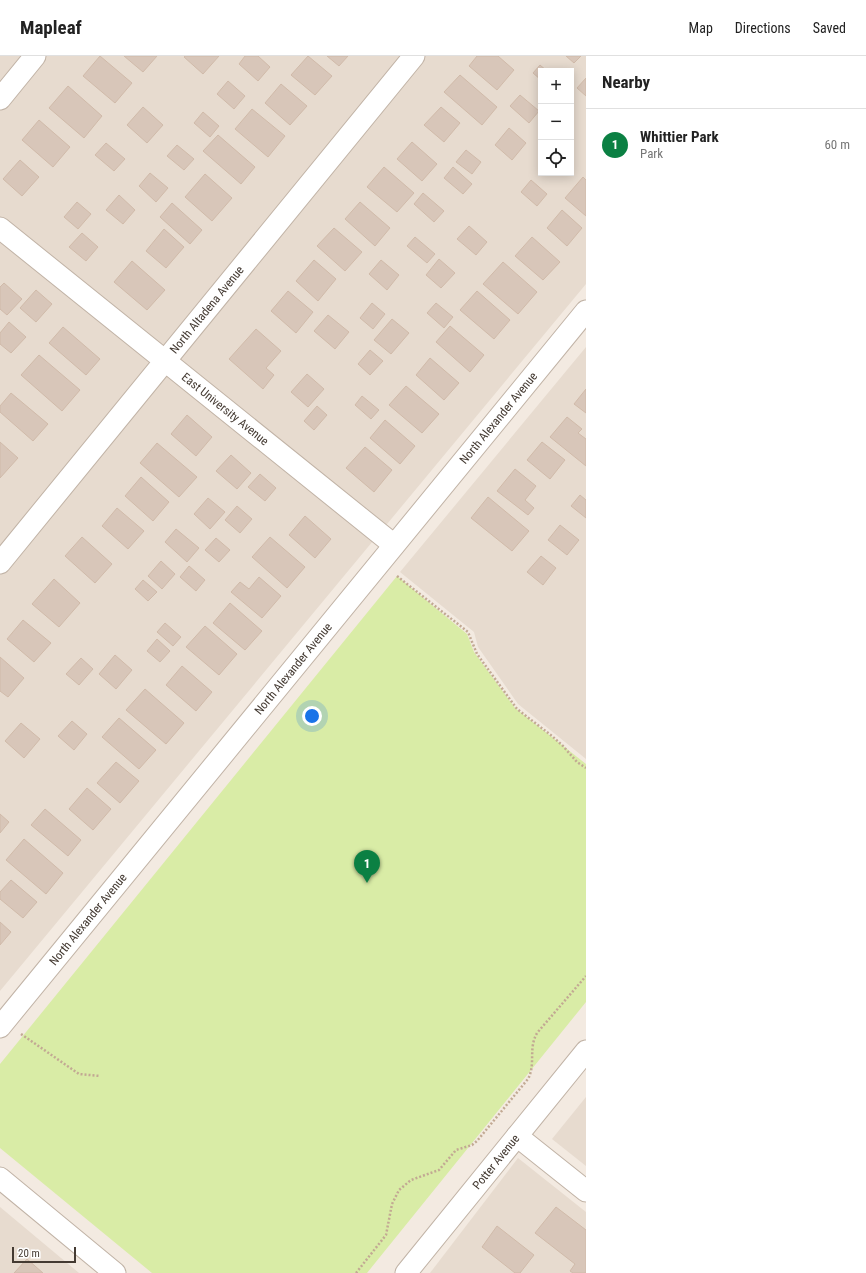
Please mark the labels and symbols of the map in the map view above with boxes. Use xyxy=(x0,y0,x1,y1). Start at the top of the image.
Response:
street label: North Altadena Avenue xyxy=(167,263,247,356)
street label: North Alexander Avenue xyxy=(457,369,540,467)
street label: East University Avenue xyxy=(179,370,272,449)
street label: North Alexander Avenue xyxy=(252,620,335,717)
your location xyxy=(302,706,322,726)
pin: 1 xyxy=(354,850,380,883)
street label: North Alexander Avenue xyxy=(46,870,130,968)
street label: Potter Avenue xyxy=(470,1131,523,1192)
scale bar xyxy=(12,1245,76,1264)

